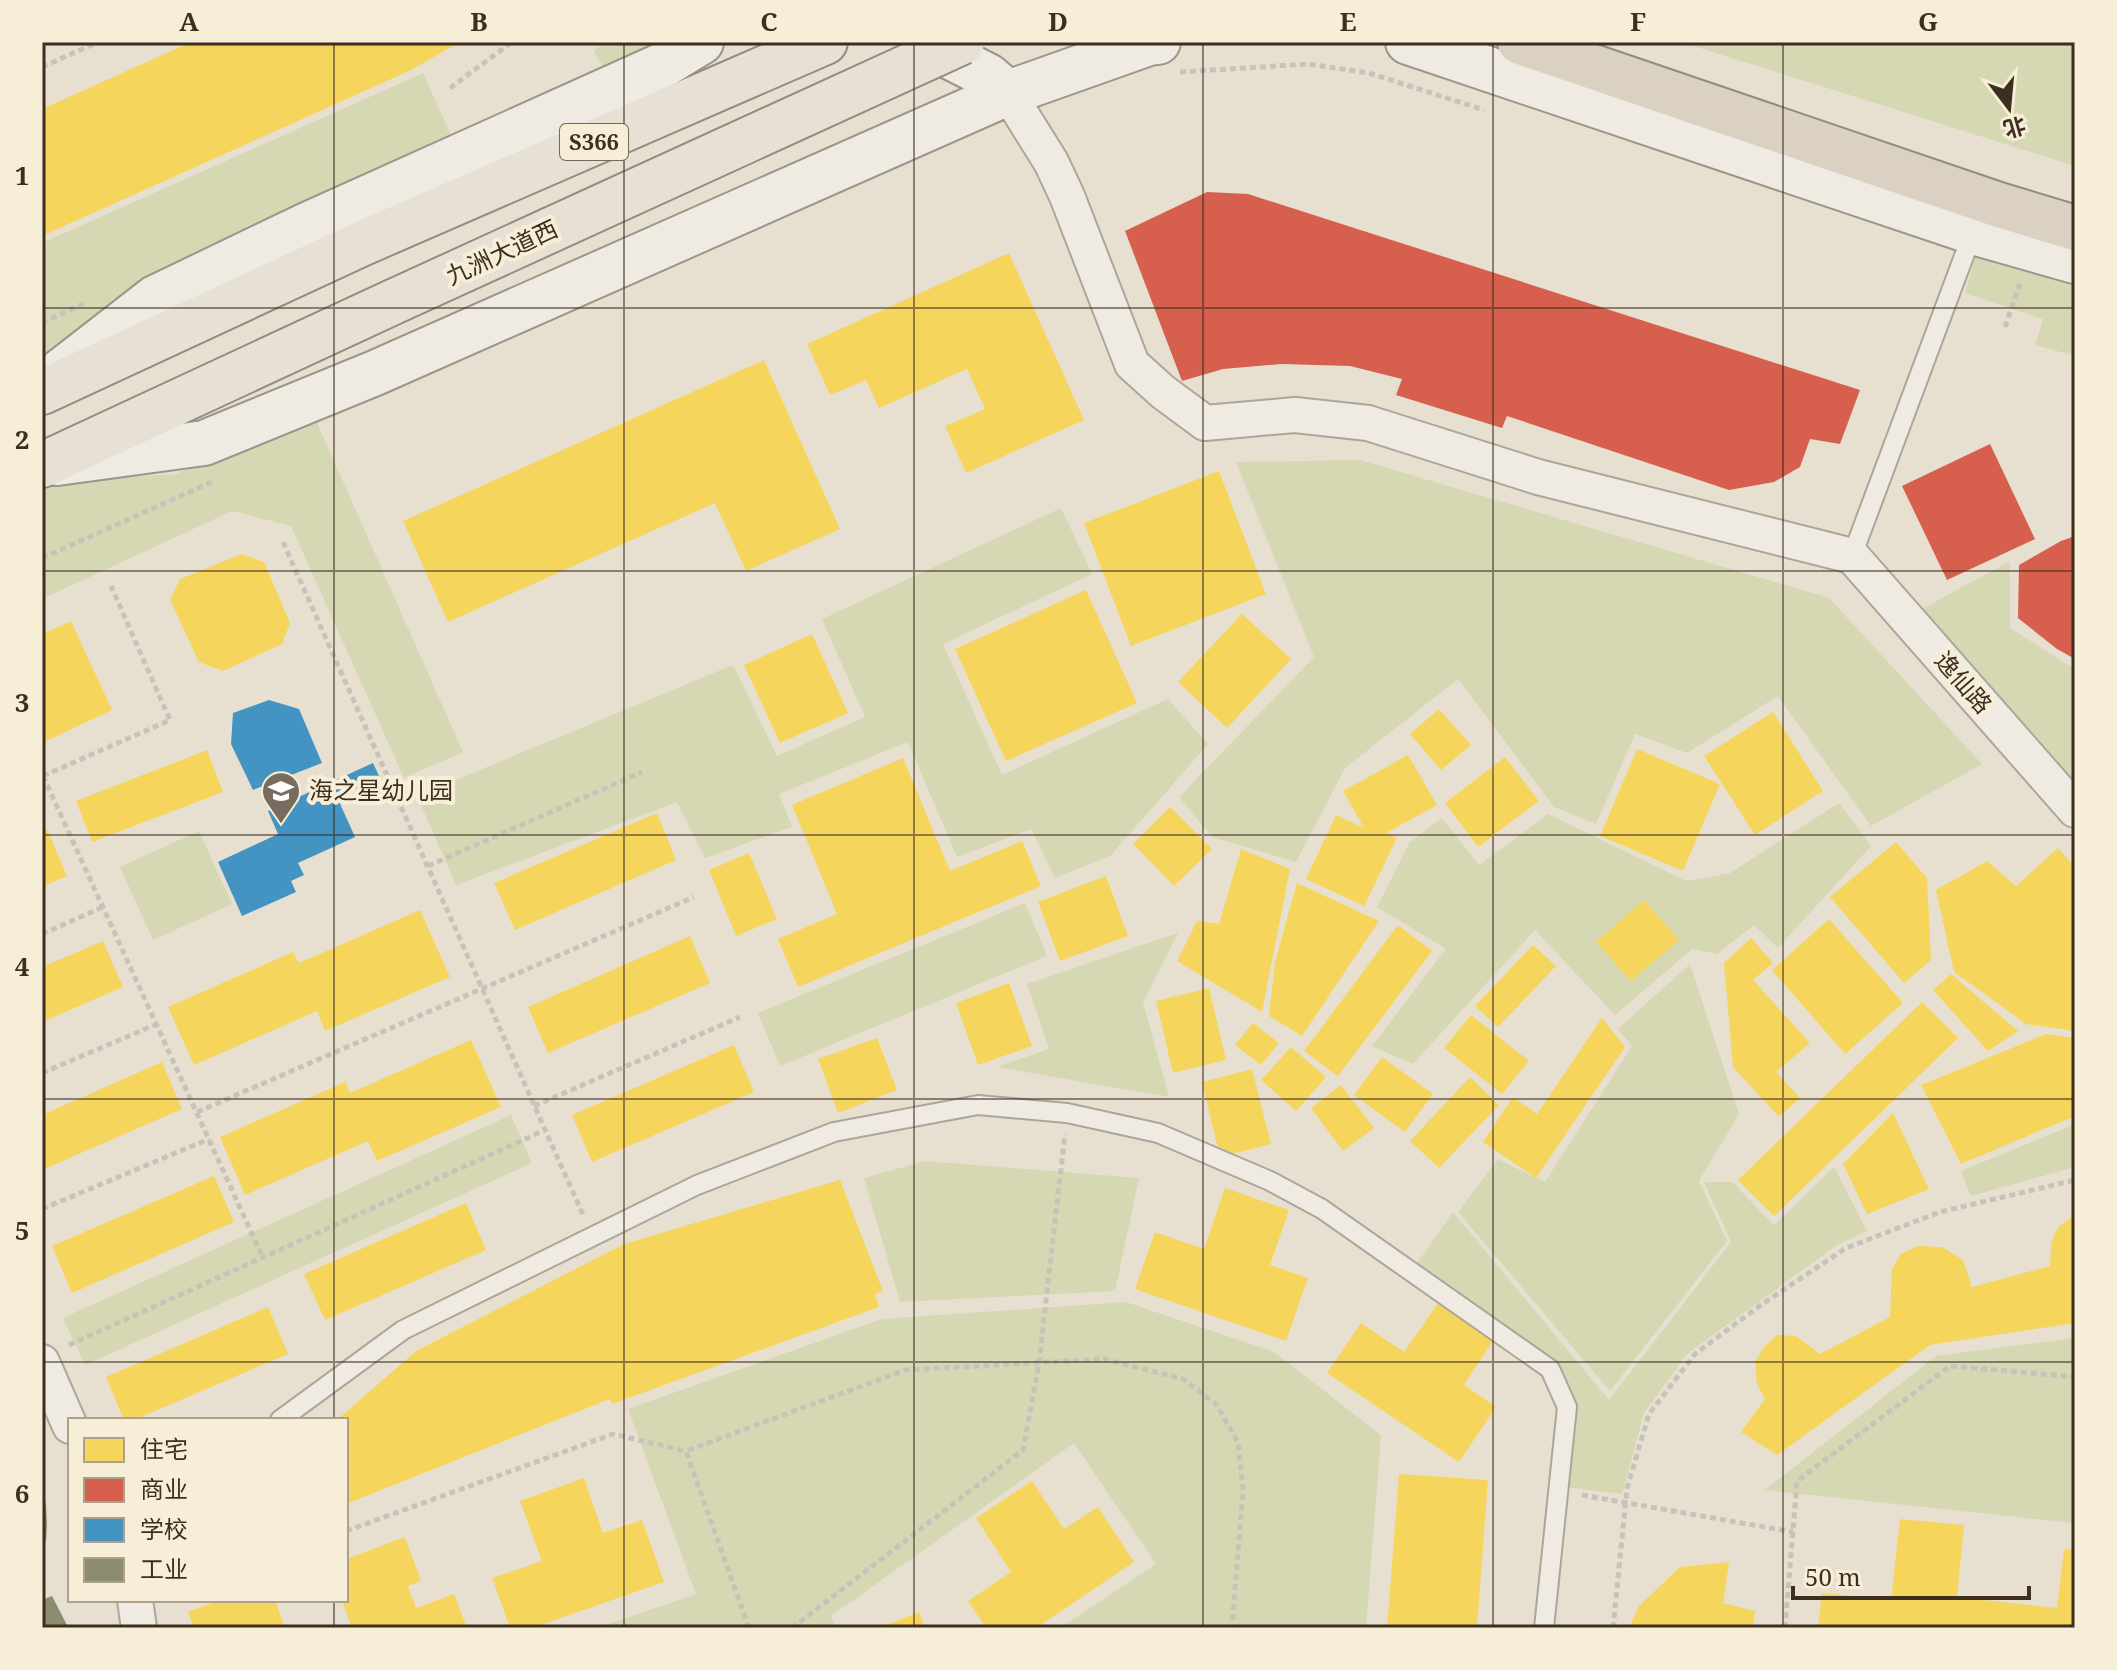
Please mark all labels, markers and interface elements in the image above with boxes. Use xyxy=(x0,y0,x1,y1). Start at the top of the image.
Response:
text: A xyxy=(179,3,199,39)
text: B xyxy=(470,3,488,39)
text: C xyxy=(760,3,778,39)
text: D xyxy=(1048,3,1068,39)
text: E xyxy=(1340,3,1357,39)
text: F xyxy=(1630,3,1646,39)
text: G xyxy=(1918,3,1938,39)
north arrow xyxy=(1969,68,2049,148)
text: 北 xyxy=(2000,111,2030,146)
road number: S366 xyxy=(560,124,628,160)
text: 1 xyxy=(15,157,29,193)
street label: 九洲大道西 xyxy=(440,211,563,292)
text: 2 xyxy=(15,421,29,457)
street label: 逸仙路 xyxy=(1928,644,2000,720)
text: 3 xyxy=(15,684,29,720)
school or university icon: 海之星幼儿园 xyxy=(260,770,302,825)
place label: 海之星幼儿园 xyxy=(309,773,453,806)
text: 4 xyxy=(15,948,30,984)
text: 5 xyxy=(15,1212,29,1248)
legend xyxy=(68,1418,348,1602)
text: 住宅 xyxy=(140,1432,188,1465)
text: 商业 xyxy=(140,1472,188,1505)
text: 6 xyxy=(15,1475,29,1511)
text: 学校 xyxy=(140,1512,188,1545)
scale bar xyxy=(1793,1550,2029,1600)
text: 工业 xyxy=(140,1552,188,1585)
text: 50 m xyxy=(1805,1560,1861,1593)

